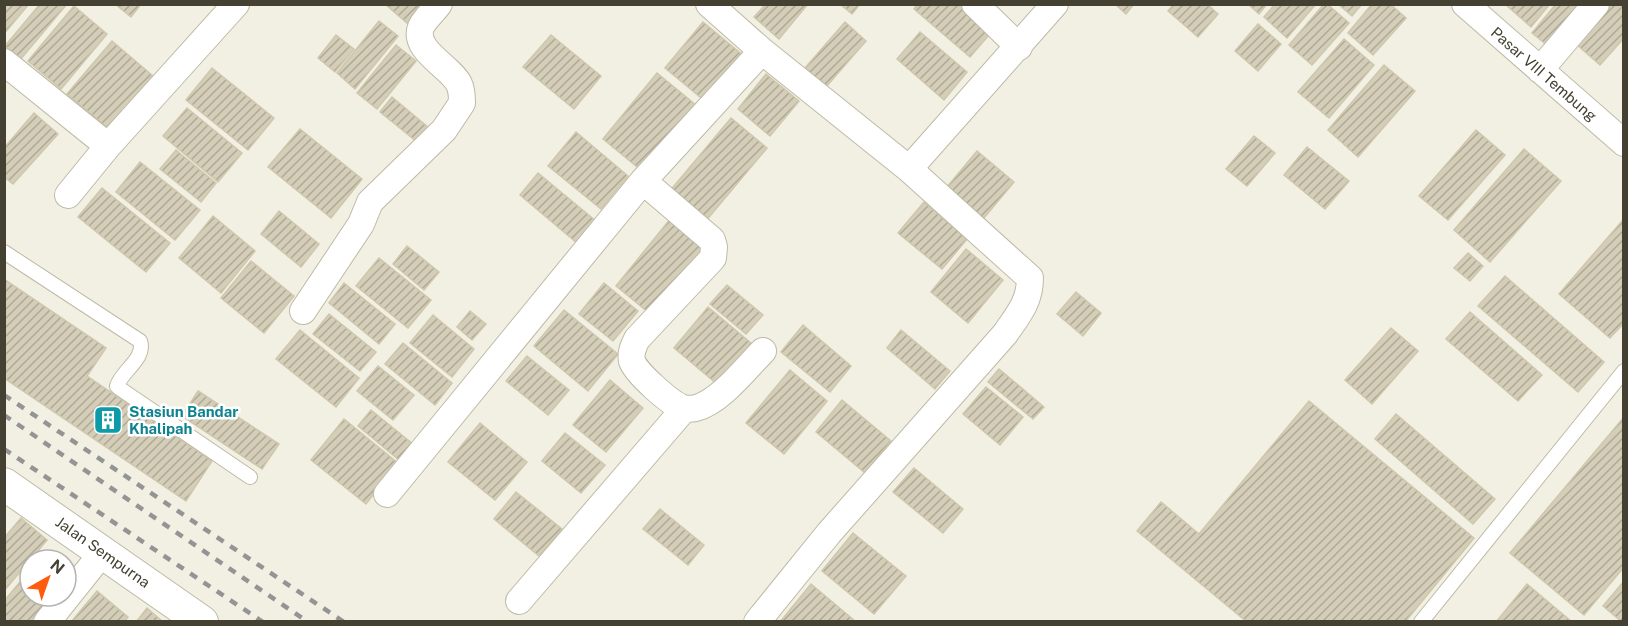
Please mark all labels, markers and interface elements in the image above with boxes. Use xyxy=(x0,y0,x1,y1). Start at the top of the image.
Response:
street label: Pasar VIII Tembung xyxy=(1488,24,1600,124)
place label: Stasiun Bandar Khalipah xyxy=(129,403,238,437)
building icon: Stasiun Bandar Khalipah xyxy=(92,404,124,436)
street label: Jalan Sempurna xyxy=(53,513,153,591)
north arrow xyxy=(18,548,78,608)
text: N xyxy=(46,556,68,578)

